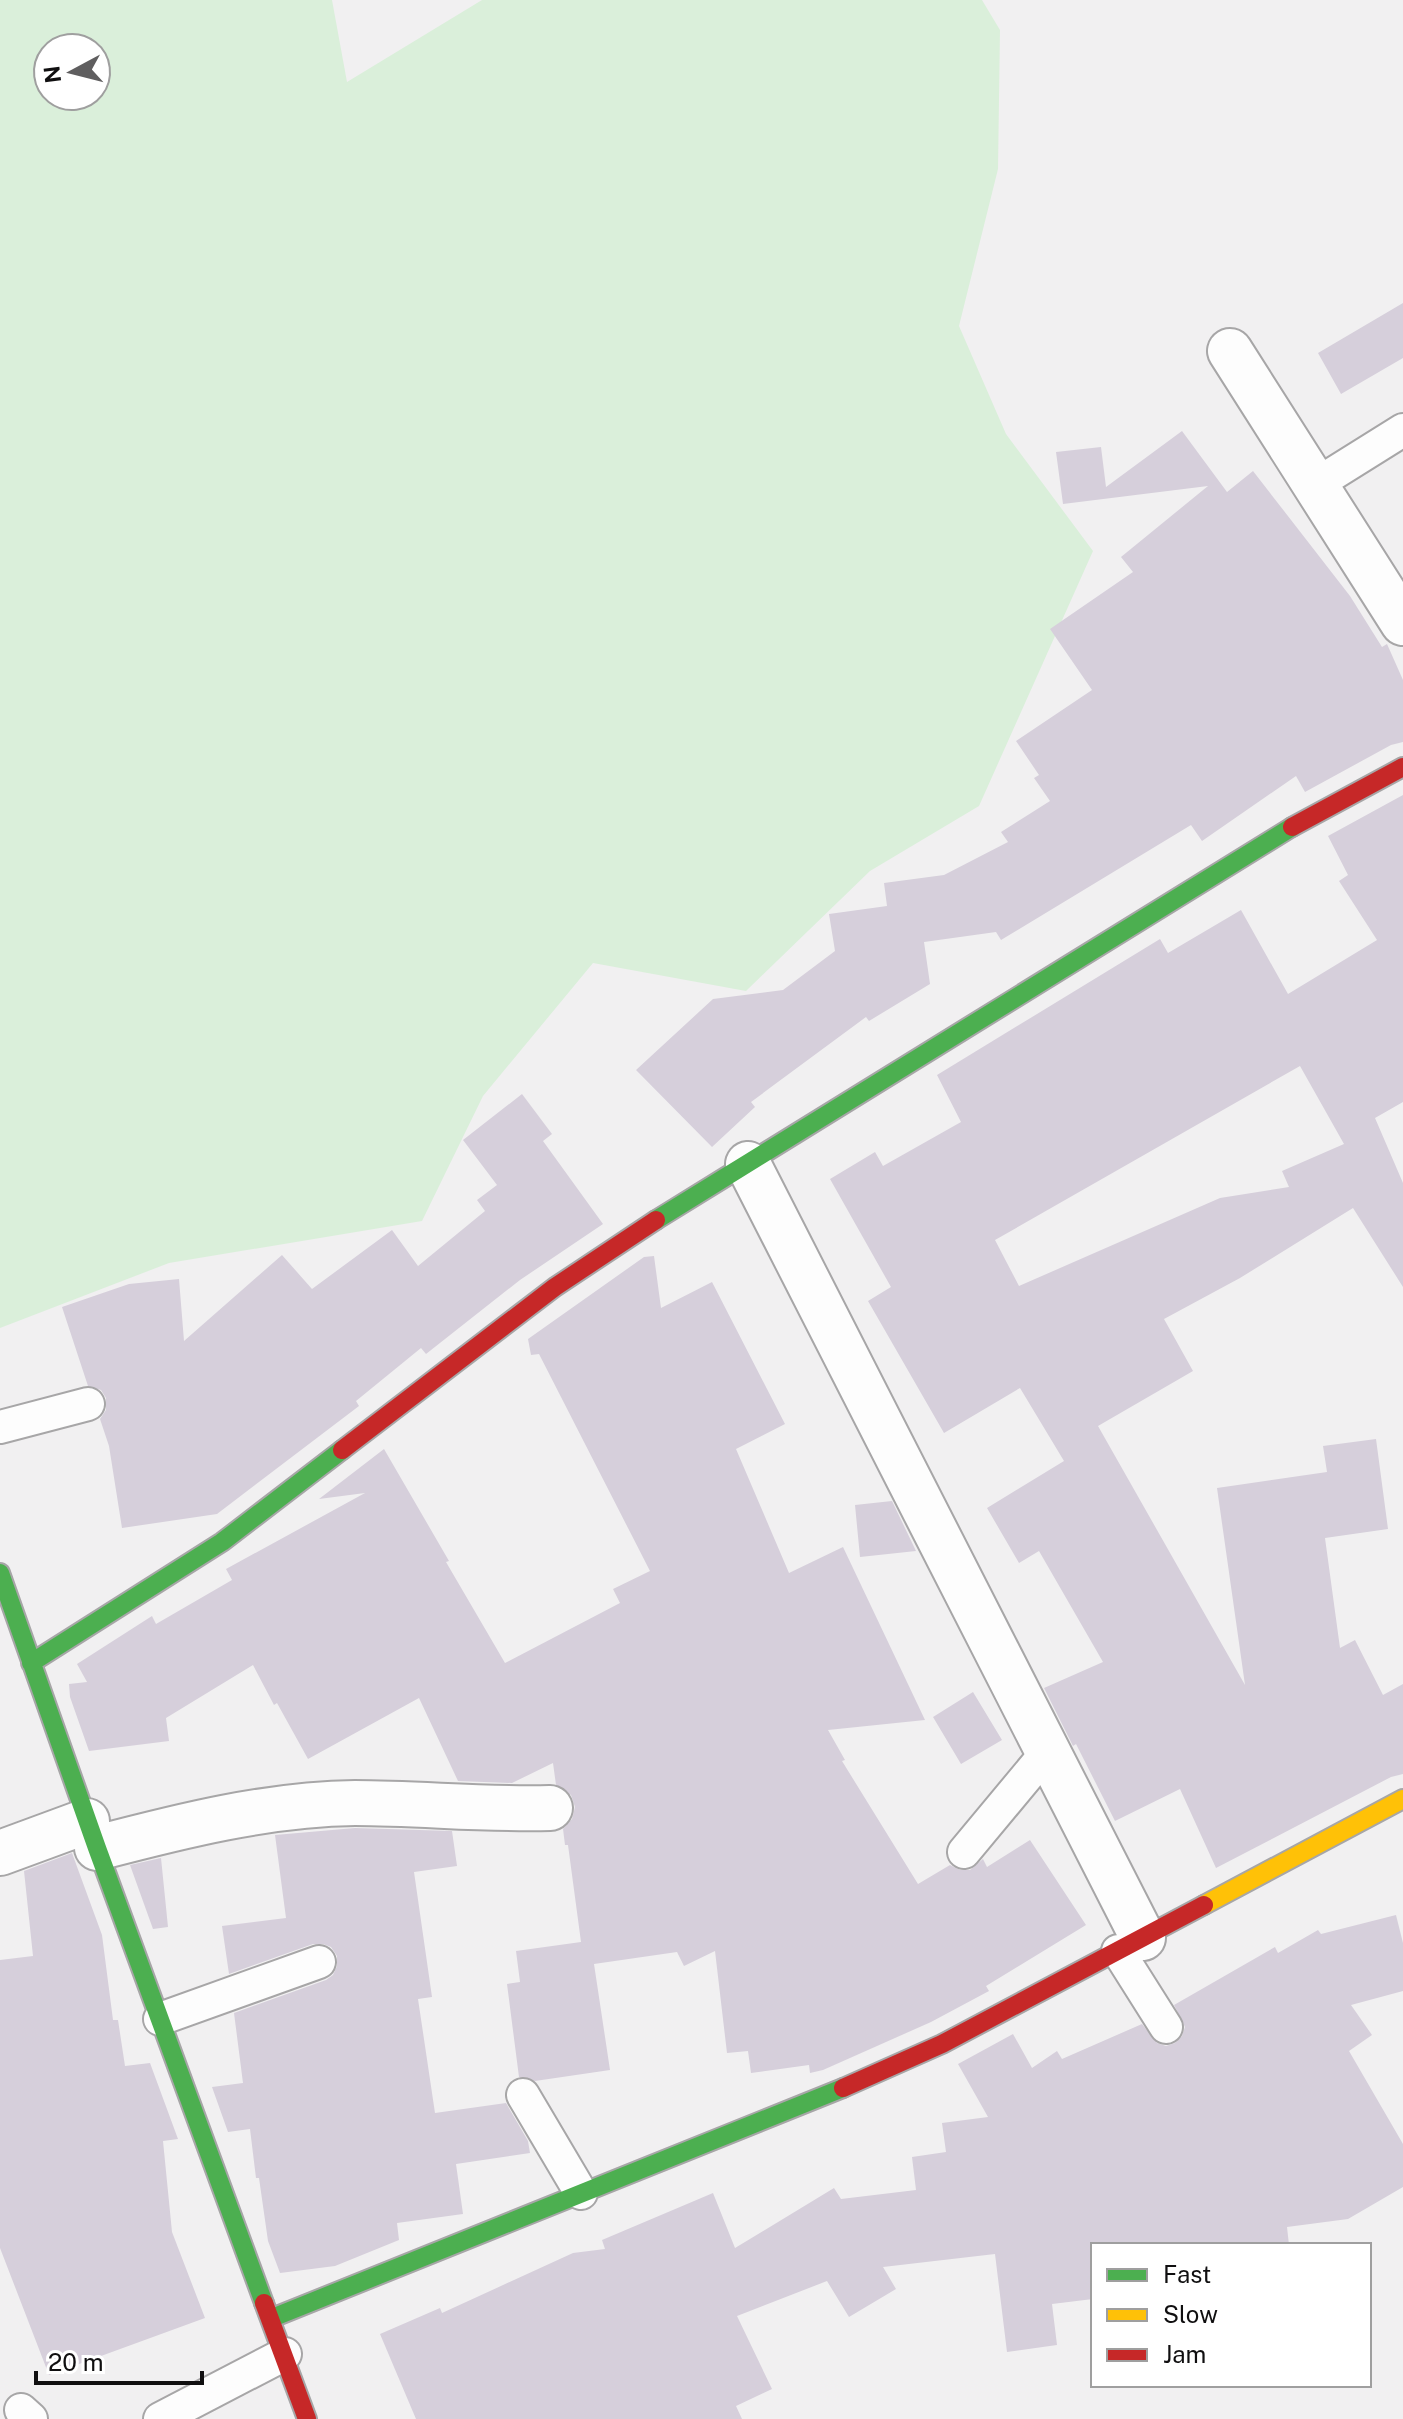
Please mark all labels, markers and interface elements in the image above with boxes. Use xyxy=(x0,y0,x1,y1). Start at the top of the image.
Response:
north arrow xyxy=(32,32,112,112)
text: N xyxy=(38,64,66,85)
legend xyxy=(1091,2243,1371,2387)
text: Fast xyxy=(1163,2260,1211,2288)
text: Slow xyxy=(1163,2300,1218,2328)
scale bar xyxy=(36,2335,202,2385)
text: Jam xyxy=(1163,2340,1206,2368)
text: 20 m xyxy=(48,2348,104,2376)

